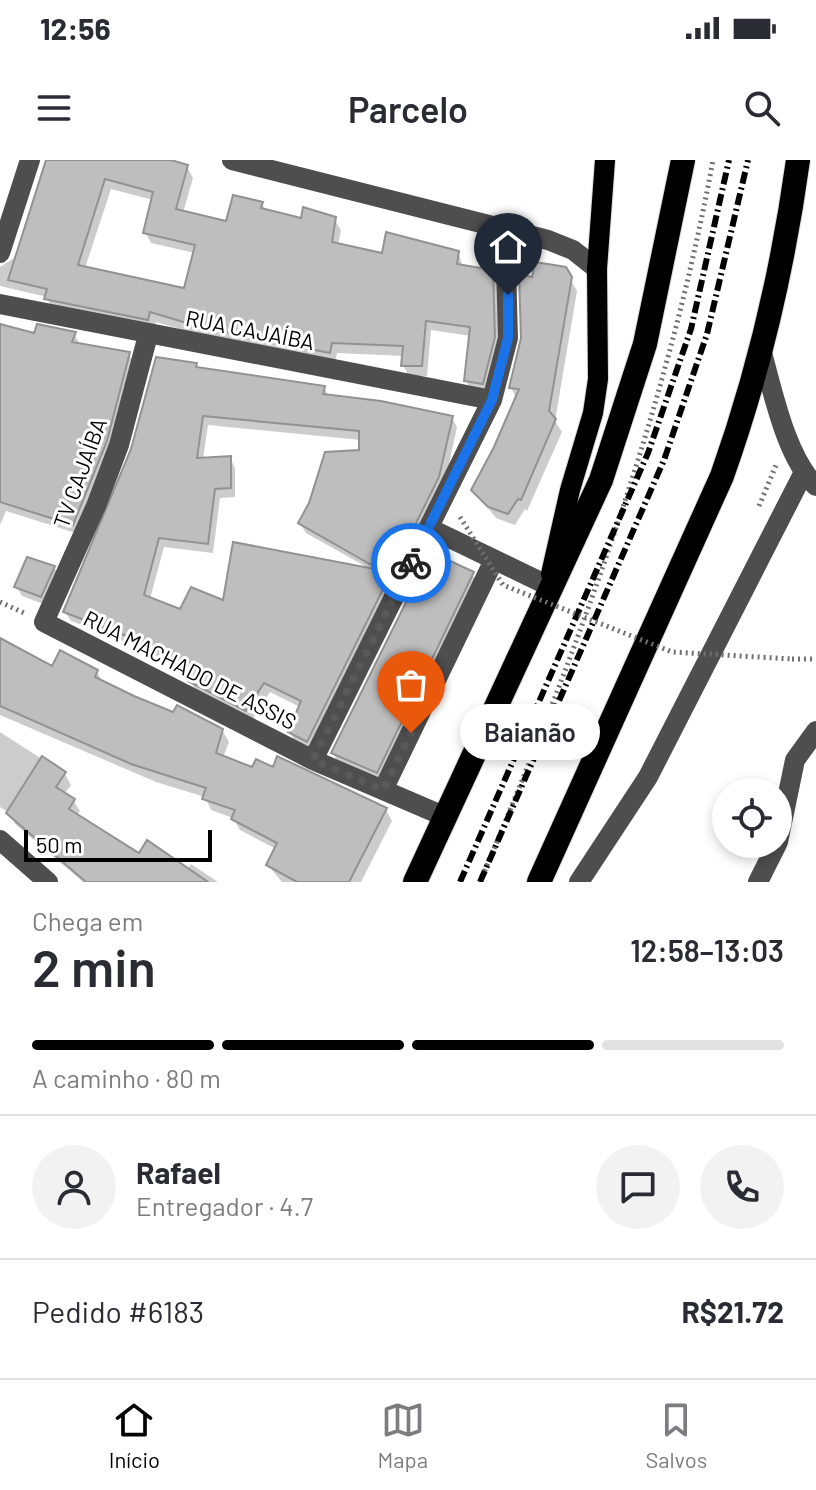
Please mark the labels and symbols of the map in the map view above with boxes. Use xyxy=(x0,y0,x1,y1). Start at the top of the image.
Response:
pin xyxy=(474,213,542,295)
street label: RUA CAJAÍBA xyxy=(184,304,317,354)
street label: TV CAJAÍBA xyxy=(47,414,111,531)
courier xyxy=(371,523,451,603)
street label: RUA MACHADO DE ASSIS xyxy=(80,604,301,734)
pin xyxy=(377,651,445,733)
callout: Baianão xyxy=(459,705,599,761)
scale bar xyxy=(24,826,212,862)

